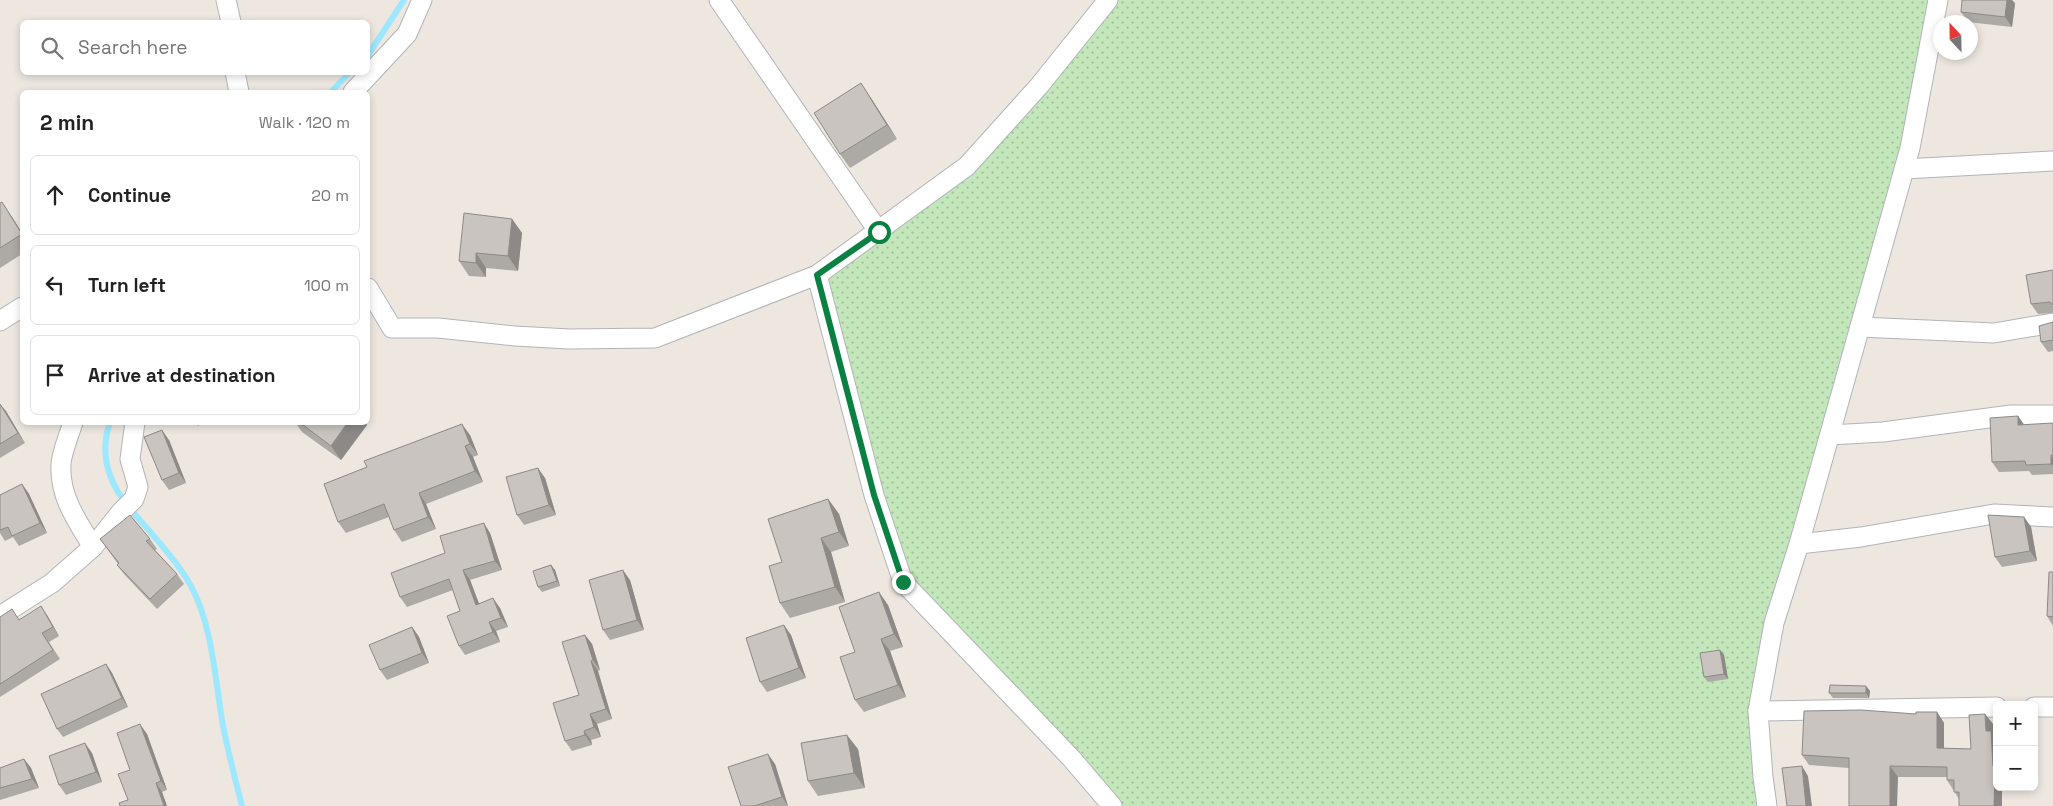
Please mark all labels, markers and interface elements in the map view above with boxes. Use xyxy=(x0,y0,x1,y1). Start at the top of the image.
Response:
north arrow xyxy=(1933,15,1978,60)
search box xyxy=(20,20,370,75)
icon: search xyxy=(38,34,66,62)
text: Search here xyxy=(78,35,188,60)
text: 2 min xyxy=(40,109,94,136)
text: Walk · 120 m xyxy=(259,112,350,133)
icon: ahead xyxy=(41,181,69,209)
text: Continue xyxy=(88,183,171,208)
text: 20 m xyxy=(311,185,349,206)
route start xyxy=(868,221,891,244)
icon: left xyxy=(41,271,69,299)
text: Turn left xyxy=(88,273,166,298)
text: 100 m xyxy=(304,275,349,296)
icon: arrive xyxy=(41,361,69,389)
text: Arrive at destination xyxy=(88,363,276,388)
route end xyxy=(892,571,915,594)
map controls xyxy=(1993,701,2038,791)
button: + xyxy=(1993,701,2038,746)
button: − xyxy=(1993,746,2038,791)

